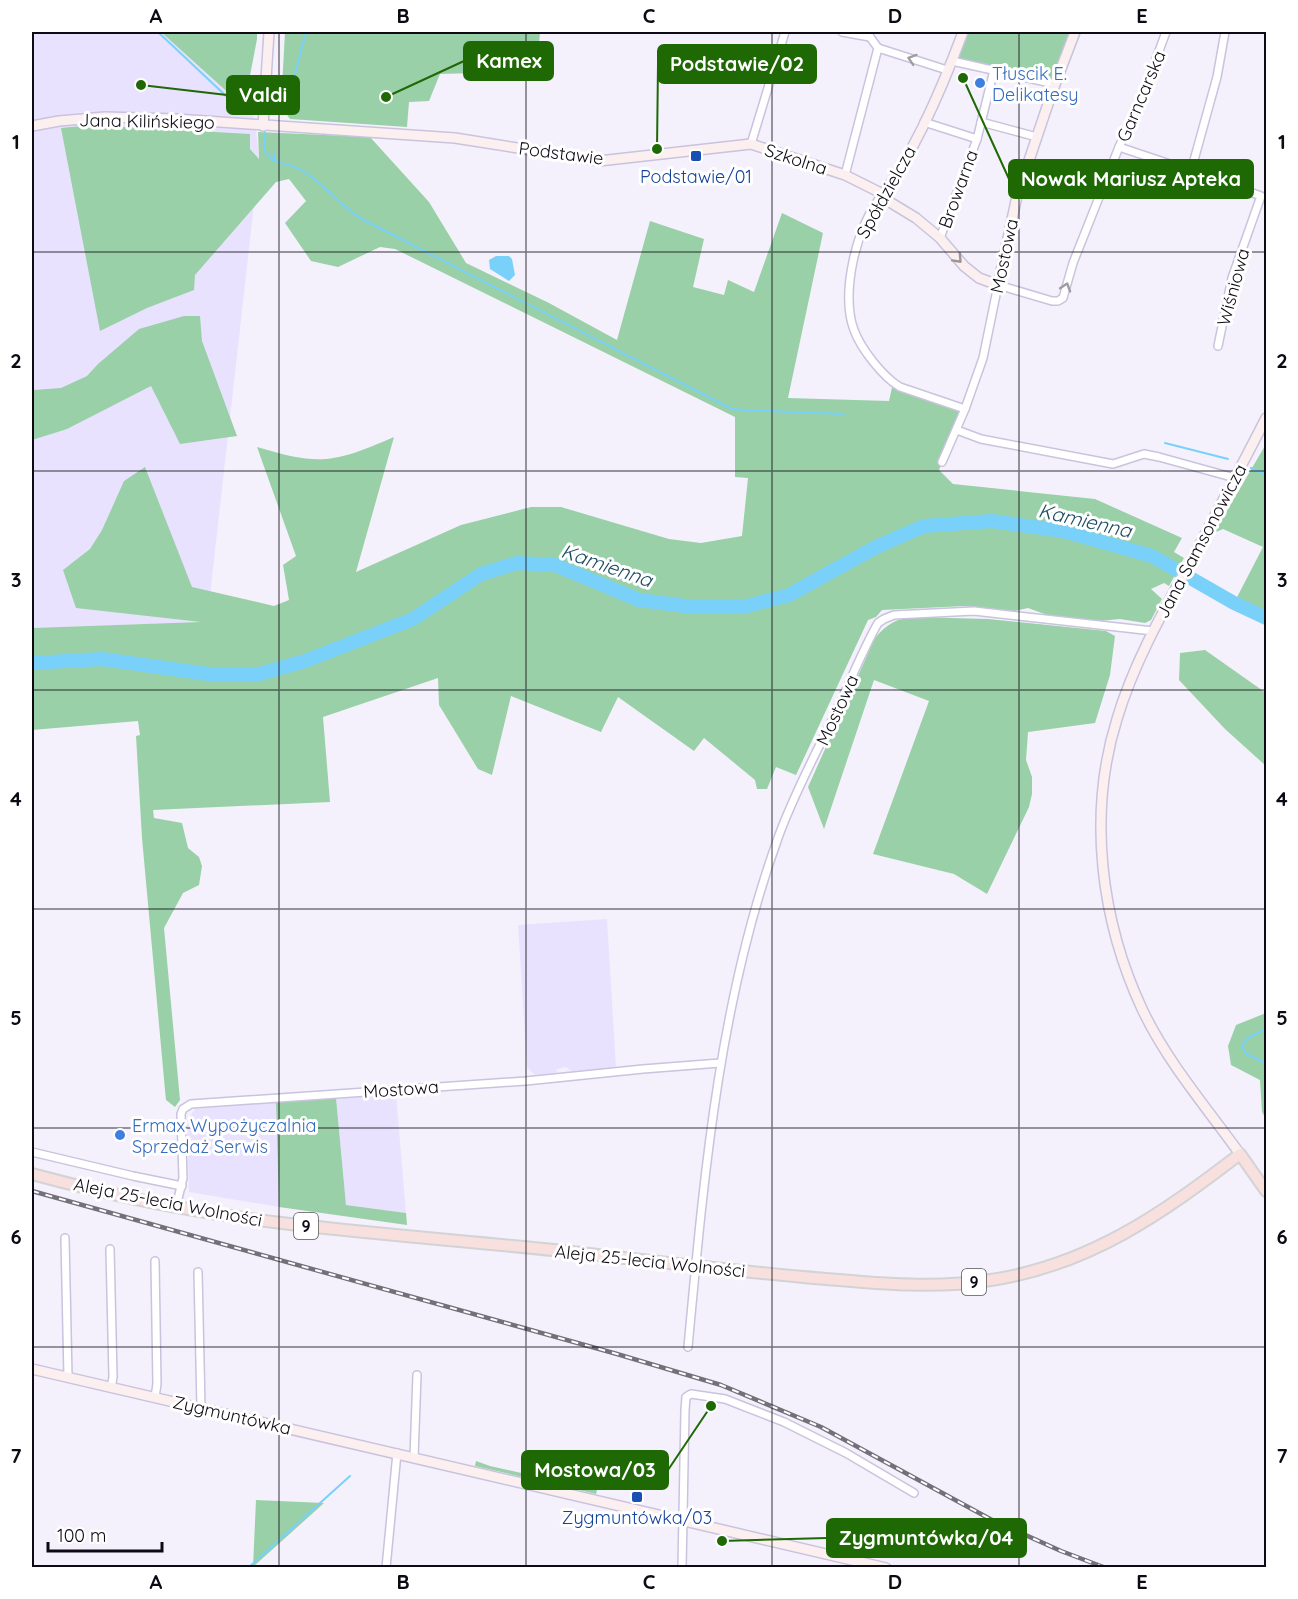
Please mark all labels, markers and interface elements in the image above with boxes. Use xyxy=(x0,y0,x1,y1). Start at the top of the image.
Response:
text: A xyxy=(150,3,163,28)
text: B xyxy=(396,3,410,28)
text: C xyxy=(643,3,656,28)
text: D xyxy=(888,3,902,28)
text: E xyxy=(1136,3,1148,28)
callout: Kamex xyxy=(464,42,553,80)
callout: Podstawie/02 xyxy=(658,45,816,83)
street label: Garncarska xyxy=(1111,47,1171,145)
text: Kamex xyxy=(476,48,542,73)
text: Podstawie/02 xyxy=(670,51,804,76)
one-way arrow xyxy=(907,54,918,66)
place label: Tłuscik E. Delikatesy xyxy=(992,62,1079,106)
callout: Valdi xyxy=(227,76,299,114)
marker: Tłuscik E. Delikatesy xyxy=(973,76,987,90)
text: Valdi xyxy=(239,82,287,107)
street label: Jana Kilińskiego xyxy=(79,108,215,134)
text: 1 xyxy=(12,129,20,154)
text: 1 xyxy=(1278,129,1286,154)
street label: Podstawie xyxy=(517,136,605,170)
street label: Szkolna xyxy=(762,138,830,180)
street label: Spółdzielcza xyxy=(851,142,921,242)
street label: Browarna xyxy=(933,147,983,231)
marker: Podstawie/01 xyxy=(689,149,703,163)
callout: Nowak Mariusz Apteka xyxy=(1009,160,1253,198)
place label: Podstawie/01 xyxy=(640,165,752,188)
text: Nowak Mariusz Apteka xyxy=(1021,166,1241,191)
street label: Mostowa xyxy=(985,217,1023,295)
street label: Wiśniowa xyxy=(1212,246,1254,328)
one-way arrow xyxy=(951,253,962,263)
one-way arrow xyxy=(1059,282,1071,293)
text: 2 xyxy=(10,348,22,373)
text: 2 xyxy=(1276,348,1288,373)
street label: Jana Samsonowicza xyxy=(1151,460,1251,622)
water label: Kamienna xyxy=(1036,497,1136,543)
water label: Kamienna xyxy=(558,538,658,593)
text: 3 xyxy=(11,567,21,592)
text: 3 xyxy=(1277,567,1287,592)
street label: Mostowa xyxy=(811,671,863,749)
text: 4 xyxy=(10,786,22,811)
text: 4 xyxy=(1276,786,1288,811)
text: 5 xyxy=(10,1005,22,1030)
text: 5 xyxy=(1276,1005,1288,1030)
street label: Mostowa xyxy=(362,1075,440,1103)
place label: Ermax Wypożyczalnia Sprzedaż Serwis xyxy=(132,1114,316,1158)
marker: Ermax Wypożyczalnia Sprzedaż Serwis xyxy=(113,1128,127,1142)
street label: Aleja 25-lecia Wolności xyxy=(72,1172,264,1232)
road number: 9 xyxy=(294,1213,318,1239)
text: 6 xyxy=(10,1224,22,1249)
text: 6 xyxy=(1276,1224,1288,1249)
street label: Aleja 25-lecia Wolności xyxy=(554,1240,746,1282)
road number: 9 xyxy=(962,1269,986,1295)
street label: Zygmuntówka xyxy=(171,1390,293,1440)
text: 7 xyxy=(11,1443,22,1468)
text: 7 xyxy=(1277,1443,1288,1468)
callout: Mostowa/03 xyxy=(522,1451,668,1489)
text: Mostowa/03 xyxy=(534,1457,656,1482)
marker: Zygmuntówka/03 xyxy=(630,1490,644,1504)
place label: Zygmuntówka/03 xyxy=(562,1506,712,1529)
scale bar xyxy=(48,1515,162,1553)
callout: Zygmuntówka/04 xyxy=(827,1519,1026,1557)
text: 100 m xyxy=(57,1524,106,1547)
text: Zygmuntówka/04 xyxy=(839,1525,1014,1550)
text: A xyxy=(150,1569,163,1594)
text: B xyxy=(396,1569,410,1594)
text: C xyxy=(643,1569,656,1594)
text: D xyxy=(888,1569,902,1594)
text: E xyxy=(1136,1569,1148,1594)

